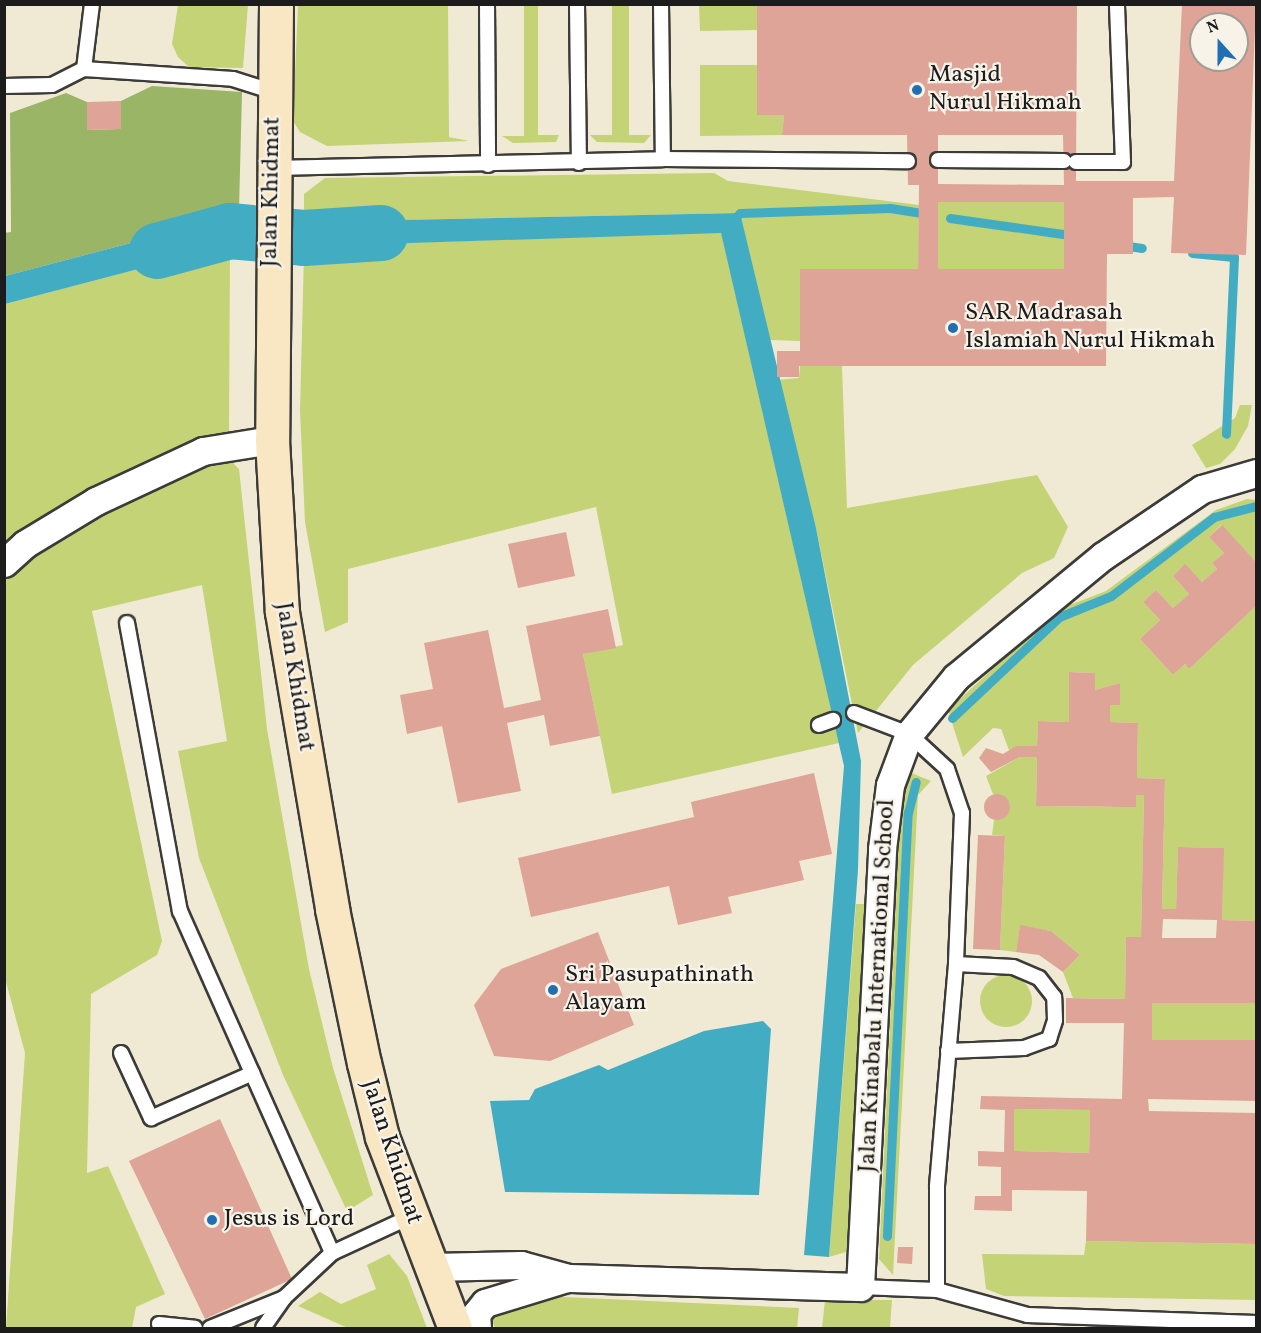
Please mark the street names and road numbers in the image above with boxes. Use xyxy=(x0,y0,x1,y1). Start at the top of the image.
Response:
street label: Jalan Khidmat xyxy=(256,116,288,268)
street label: Jalan Khidmat xyxy=(268,600,320,754)
street label: Jalan Kinabalu International School xyxy=(854,799,902,1173)
street label: Jalan Khidmat xyxy=(354,1076,428,1228)

